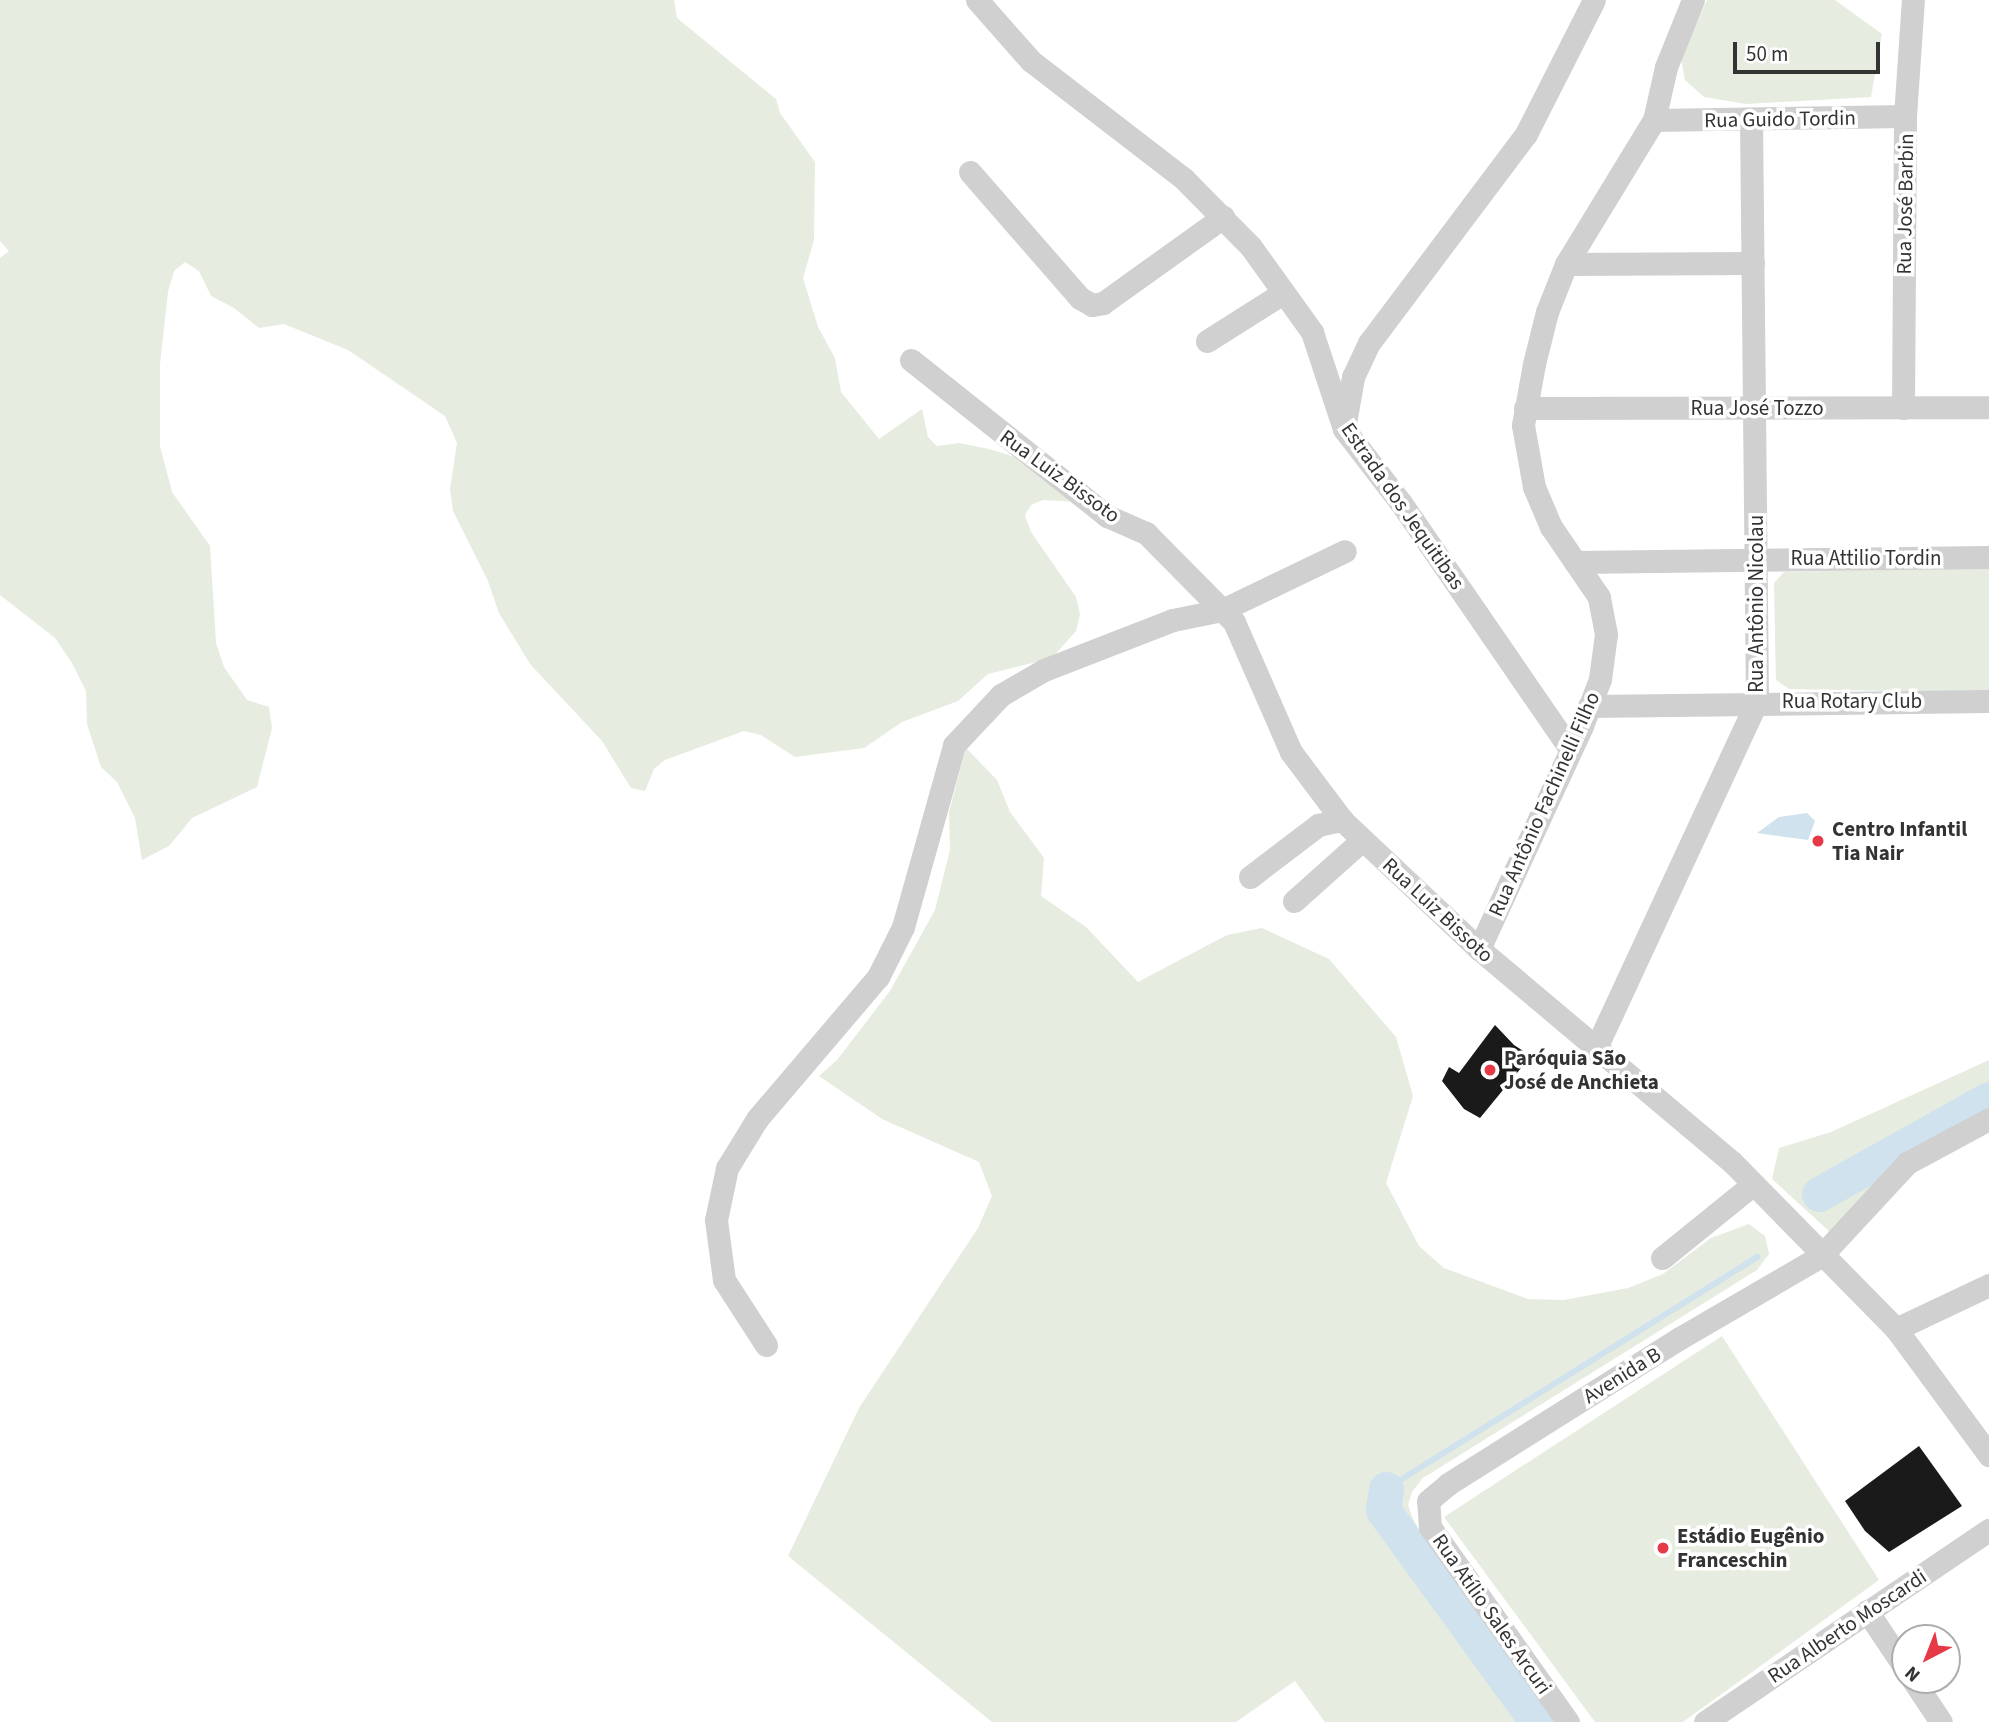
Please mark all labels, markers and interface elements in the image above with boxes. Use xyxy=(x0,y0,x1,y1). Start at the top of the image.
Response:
scale bar xyxy=(1737,28,1884,72)
text: 50 m xyxy=(1746,39,1788,69)
street label: Rua Guido Tordin xyxy=(1704,105,1856,133)
street label: Rua José Barbin xyxy=(1891,133,1919,275)
street label: Rua José Tozzo xyxy=(1690,395,1824,421)
street label: Estrada dos Jequitibas xyxy=(1336,418,1470,594)
street label: Rua Luiz Bissoto xyxy=(995,424,1125,528)
street label: Rua Antônio Nicolau xyxy=(1743,515,1769,693)
street label: Rua Attilio Tordin xyxy=(1791,545,1941,571)
street label: Rua Antônio Fachinelli Filho xyxy=(1483,688,1605,920)
street label: Rua Rotary Club xyxy=(1782,688,1922,714)
place label: Centro Infantil Tia Nair xyxy=(1832,816,1967,866)
marker: Centro Infantil Tia Nair xyxy=(1810,833,1826,849)
street label: Rua Luiz Bissoto xyxy=(1377,852,1499,968)
place label: Paróquia São José de Anchieta xyxy=(1504,1045,1659,1095)
marker: Paróquia São José de Anchieta xyxy=(1482,1062,1498,1078)
street label: Avenida B xyxy=(1579,1341,1665,1409)
place label: Estádio Eugênio Franceschin xyxy=(1677,1523,1824,1573)
street label: Rua Atílio Sales Arcuri xyxy=(1427,1529,1557,1699)
marker: Estádio Eugênio Franceschin xyxy=(1655,1540,1671,1556)
street label: Rua Alberto Moscardi xyxy=(1763,1564,1931,1688)
north arrow xyxy=(1891,1624,1961,1694)
text: N xyxy=(1899,1659,1927,1688)

